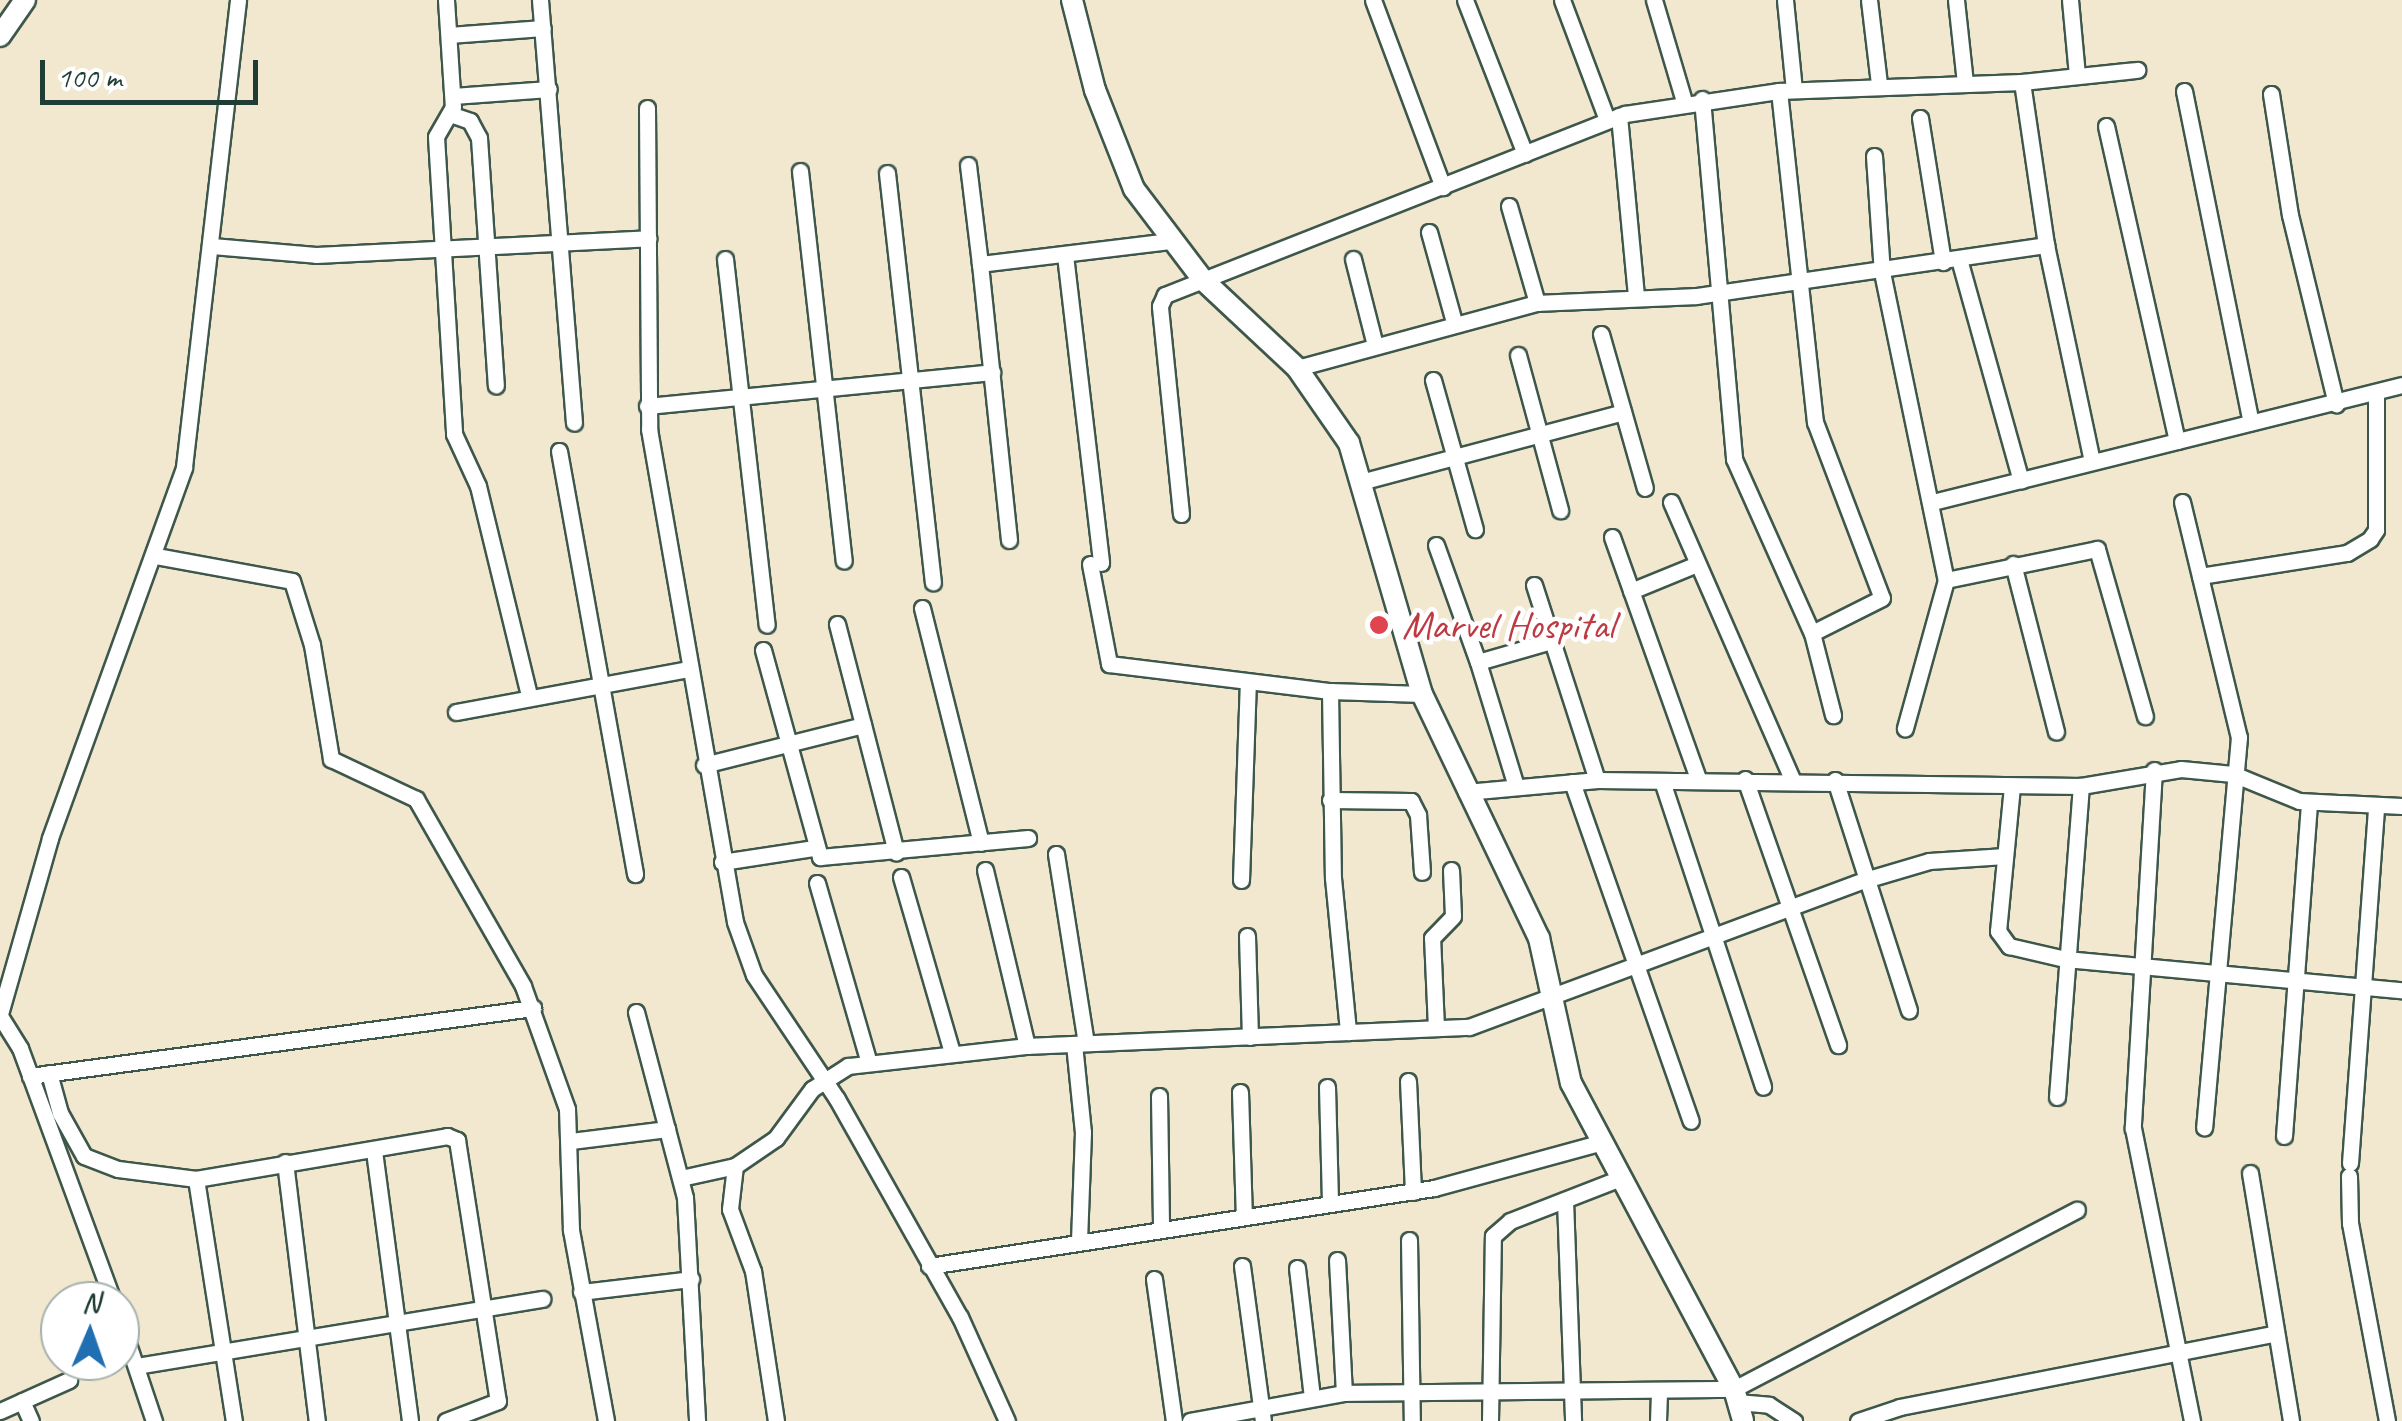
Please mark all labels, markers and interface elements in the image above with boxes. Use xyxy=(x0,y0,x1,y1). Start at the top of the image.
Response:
scale bar xyxy=(45,40,262,102)
text: 100 m xyxy=(57,58,122,96)
place label: Marvel Hospital xyxy=(1402,601,1615,649)
marker: Marvel Hospital xyxy=(1366,612,1392,638)
north arrow xyxy=(40,1281,140,1381)
text: N xyxy=(82,1285,100,1320)

